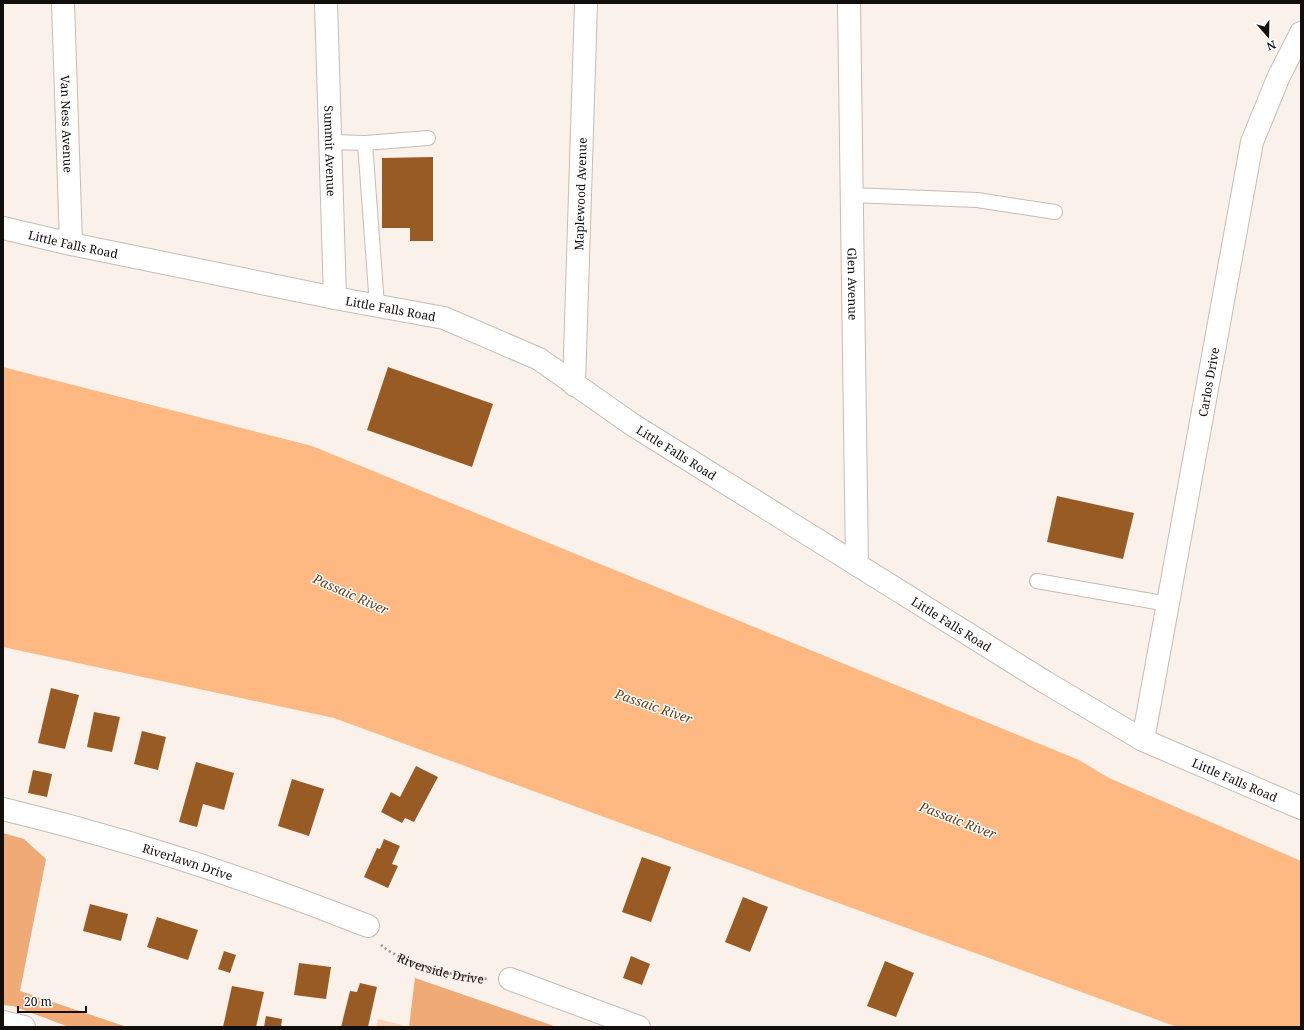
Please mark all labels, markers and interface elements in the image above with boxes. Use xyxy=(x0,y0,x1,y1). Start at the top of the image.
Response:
north arrow xyxy=(1248,16,1288,56)
text: N xyxy=(1265,37,1278,55)
street label: Van Ness Avenue xyxy=(57,75,77,173)
street label: Summit Avenue xyxy=(321,105,340,197)
street label: Maplewood Avenue xyxy=(570,137,590,251)
street label: Little Falls Road xyxy=(27,226,120,262)
street label: Glen Avenue xyxy=(844,248,862,320)
street label: Little Falls Road xyxy=(344,292,438,325)
street label: Carlos Drive xyxy=(1194,346,1223,418)
street label: Little Falls Road xyxy=(633,421,721,484)
water label: Passaic River xyxy=(309,569,392,619)
street label: Little Falls Road xyxy=(908,592,995,655)
water label: Passaic River xyxy=(612,684,696,728)
street label: Little Falls Road xyxy=(1190,754,1281,806)
water label: Passaic River xyxy=(916,797,1000,843)
street label: Riverlawn Drive xyxy=(140,839,235,884)
street label: Riverside Drive xyxy=(395,948,485,987)
scale bar xyxy=(18,988,86,1014)
text: 20 m xyxy=(24,993,52,1010)

